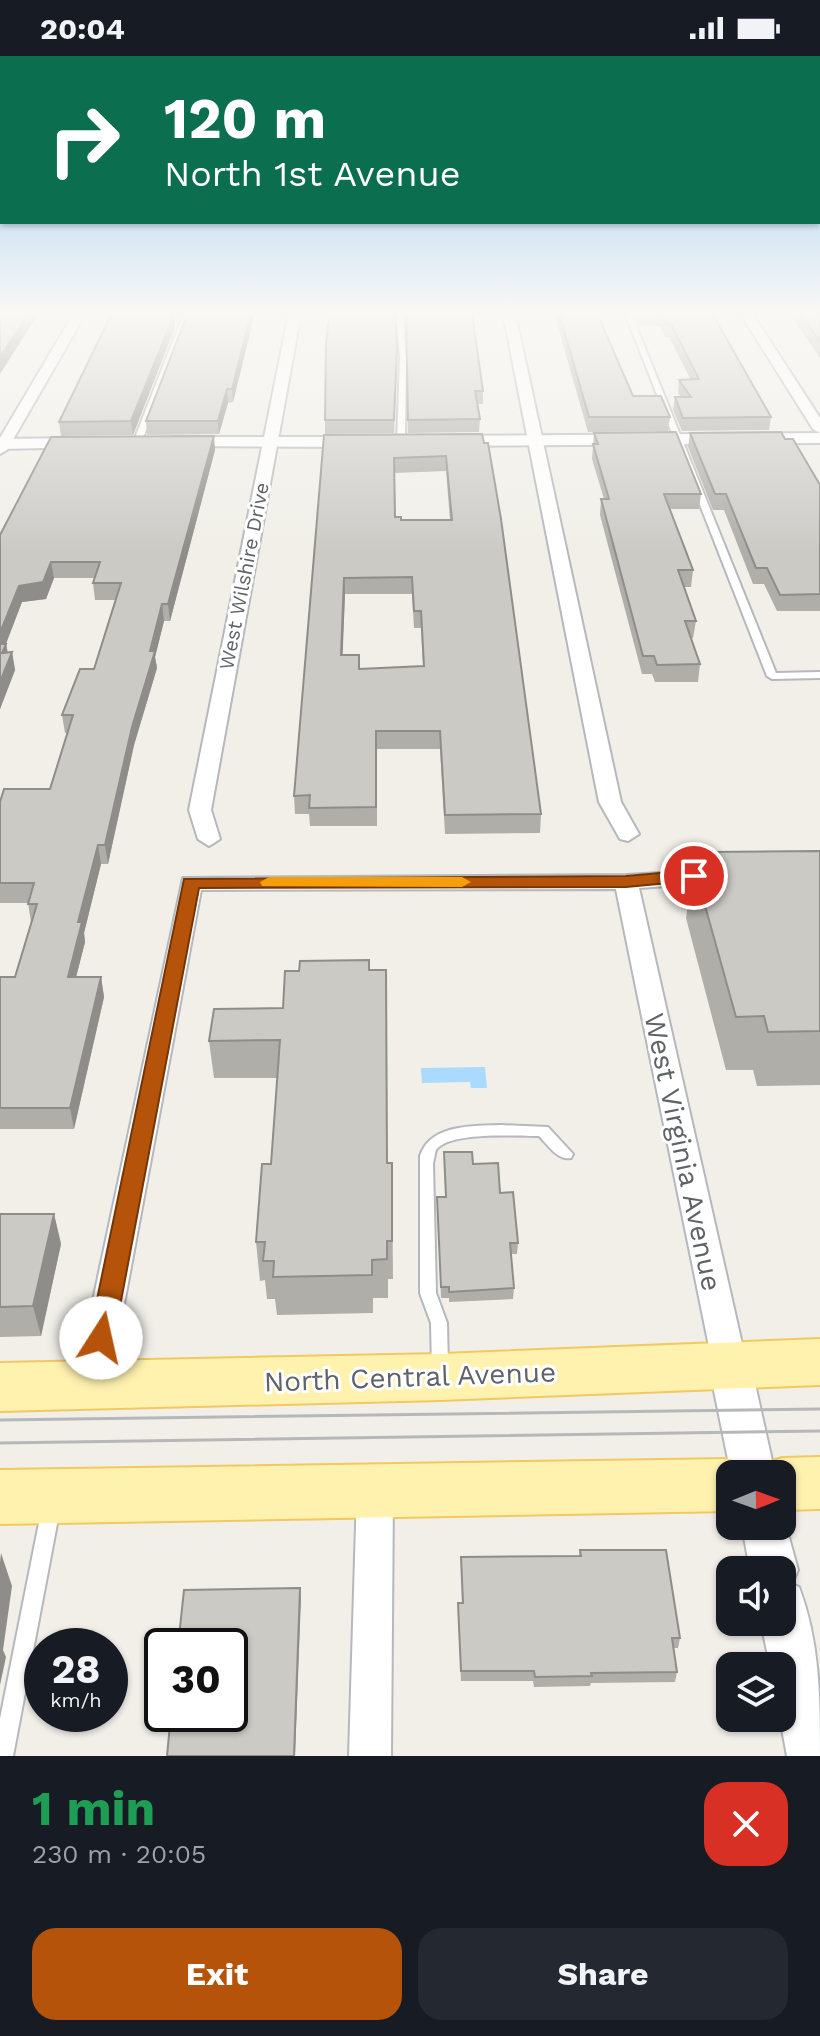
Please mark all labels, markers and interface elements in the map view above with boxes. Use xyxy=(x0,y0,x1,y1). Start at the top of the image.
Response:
text: 20:04 xyxy=(40,11,125,46)
text: 120 m xyxy=(164,86,326,152)
icon: right xyxy=(32,88,136,192)
text: North 1st Avenue xyxy=(164,153,461,195)
street label: West Wilshire Drive xyxy=(214,480,274,672)
pin xyxy=(660,842,728,910)
icon: arrive xyxy=(672,854,716,898)
street label: West Virginia Avenue xyxy=(637,1010,729,1294)
position arrow xyxy=(59,1296,143,1380)
street label: North Central Avenue xyxy=(263,1355,557,1399)
north arrow xyxy=(716,1460,796,1540)
map controls xyxy=(716,1460,796,1732)
button: sound xyxy=(716,1556,796,1636)
speed limit sign: 30 xyxy=(144,1628,248,1732)
text: 28 xyxy=(52,1646,100,1693)
button: layers xyxy=(716,1652,796,1732)
text: km/h xyxy=(50,1688,102,1712)
text: 1 min xyxy=(32,1780,155,1837)
button: close xyxy=(704,1782,788,1866)
text: 230 m · 20:05 xyxy=(32,1839,206,1869)
button: Exit xyxy=(32,1928,402,2020)
button: Share xyxy=(418,1928,788,2020)

